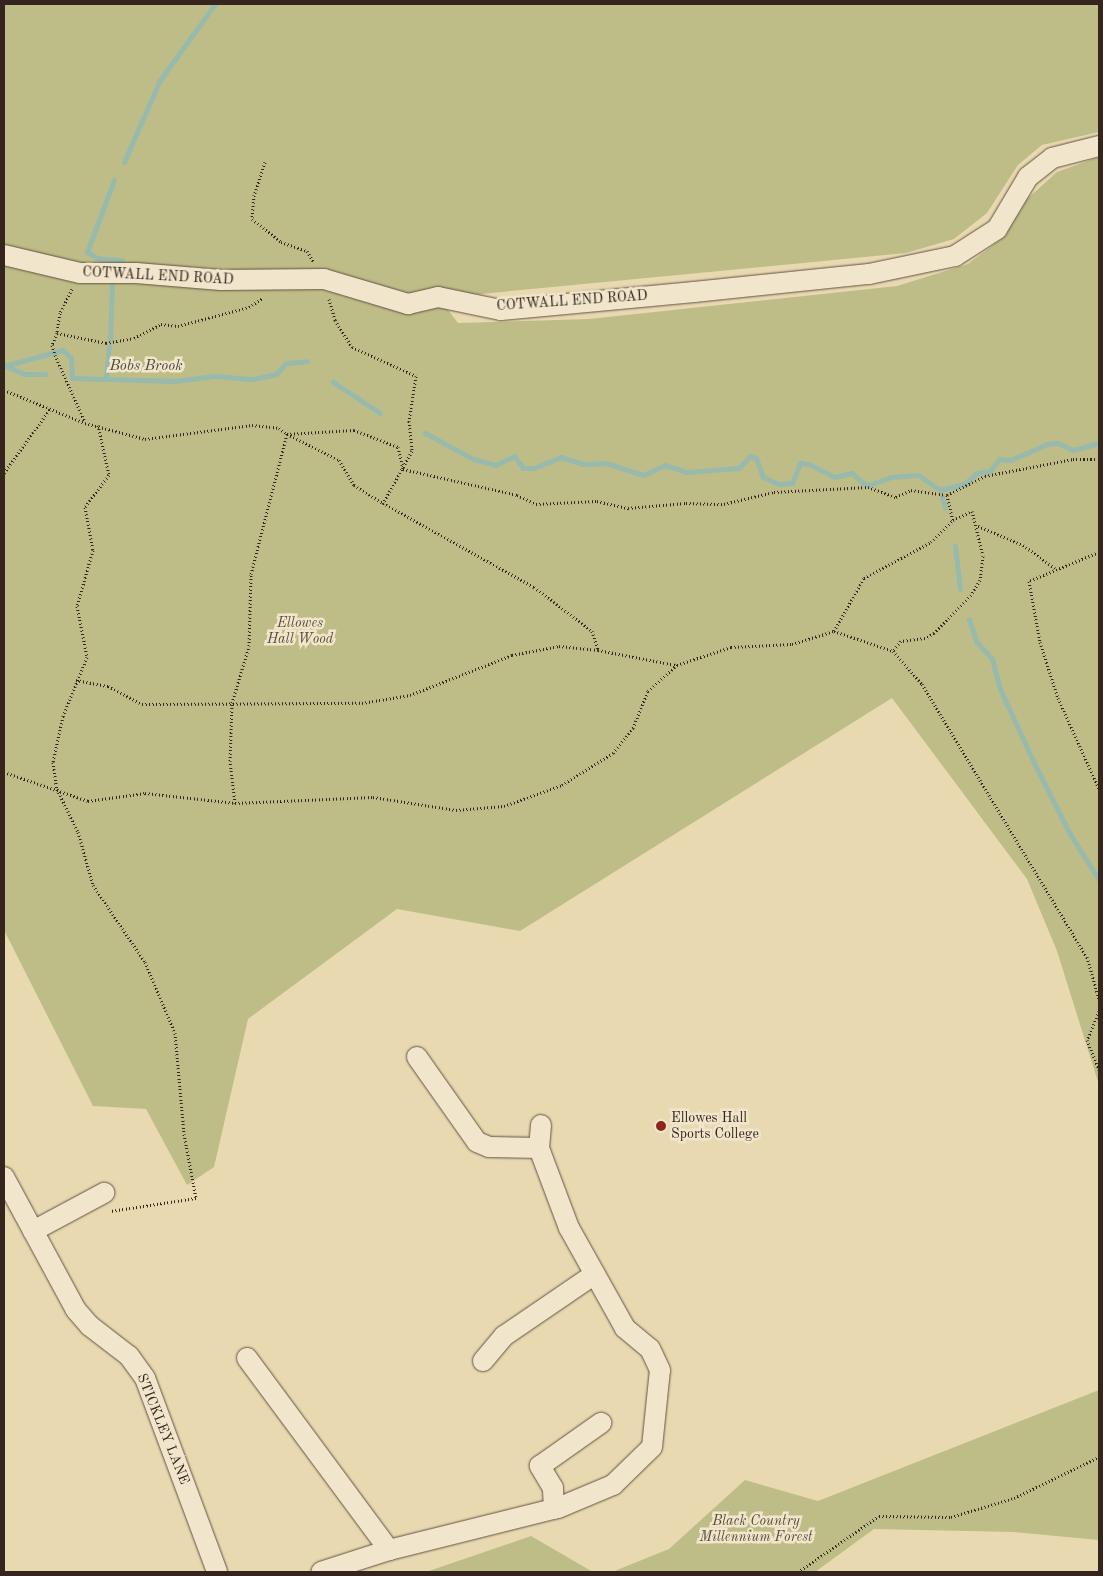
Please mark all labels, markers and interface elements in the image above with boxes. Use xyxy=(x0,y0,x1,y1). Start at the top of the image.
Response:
street label: COTWALL END ROAD xyxy=(82,264,234,288)
street label: COTWALL END ROAD xyxy=(496,287,648,315)
water label: Bobs Brook xyxy=(110,358,182,376)
park label: Ellowes Hall Wood xyxy=(267,615,333,648)
place label: Ellowes Hall Sports College xyxy=(671,1110,759,1142)
marker: Ellowes Hall Sports College xyxy=(655,1120,667,1132)
street label: STICKLEY LANE xyxy=(133,1371,193,1487)
park label: Black Country Millennium Forest xyxy=(699,1513,813,1545)

